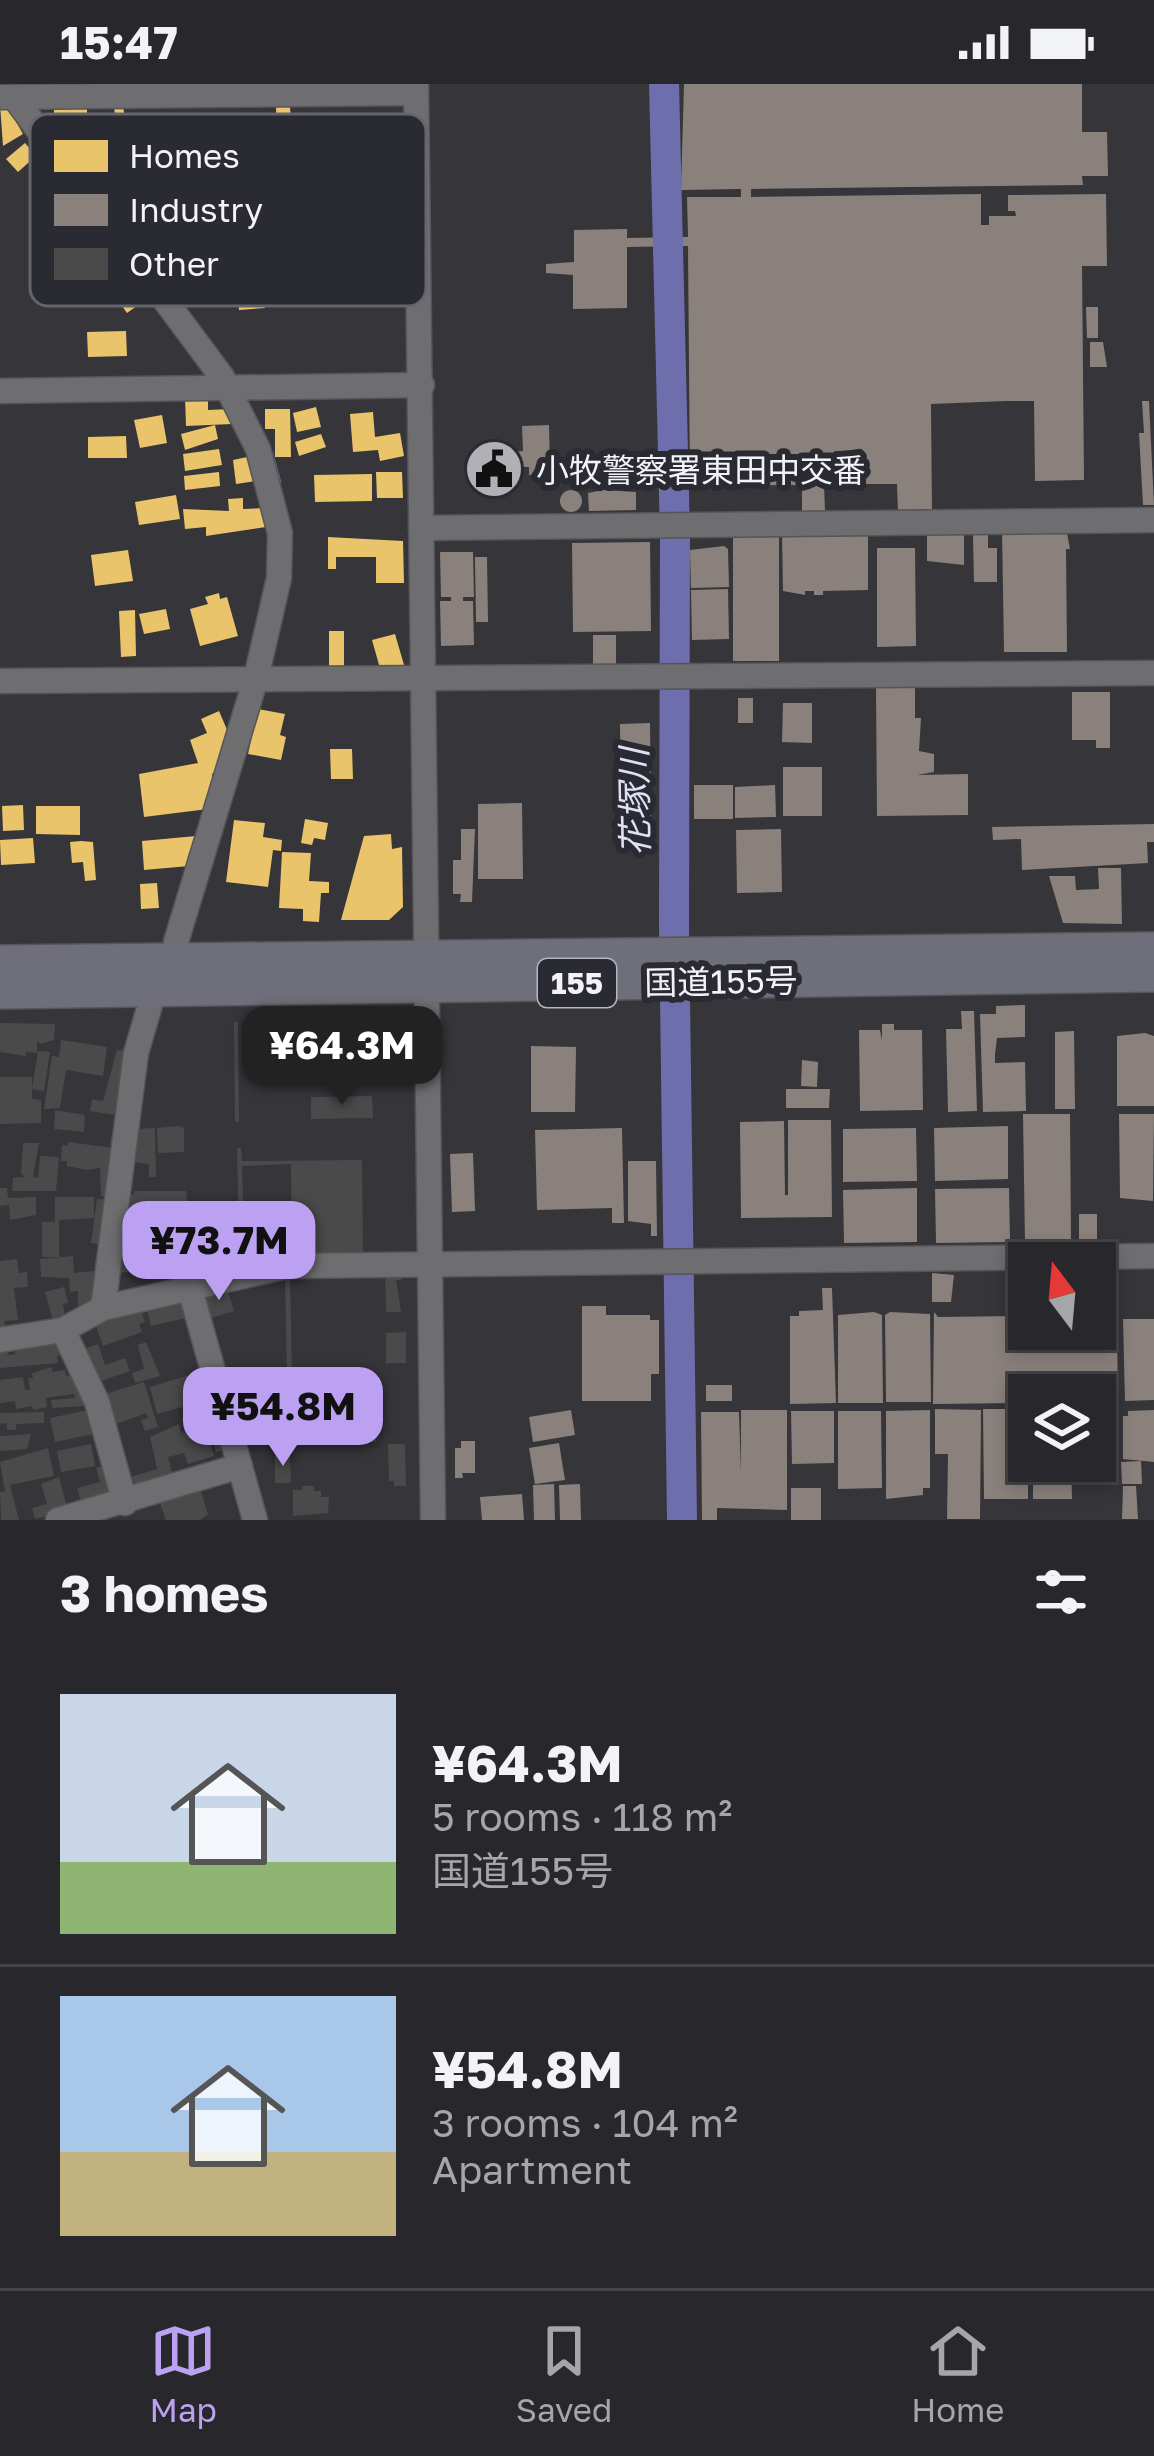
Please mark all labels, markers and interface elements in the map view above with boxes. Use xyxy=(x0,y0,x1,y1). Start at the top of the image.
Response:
text: 15:47 xyxy=(60,15,178,69)
legend xyxy=(30,114,426,306)
text: Homes xyxy=(129,136,240,175)
text: Industry xyxy=(129,190,263,229)
text: Other xyxy=(129,244,219,283)
public building icon: 小牧警察署東田中交番 xyxy=(463,438,525,500)
place label: 小牧警察署東田中交番 xyxy=(536,450,866,489)
water label: 花塚川 xyxy=(611,744,656,856)
road number: 155 xyxy=(538,959,616,1007)
street label: 国道155号 xyxy=(644,960,798,1002)
pin: ¥64.3M xyxy=(244,1006,440,1108)
text: ¥64.3M xyxy=(269,1021,415,1068)
pin: ¥73.7M xyxy=(121,1201,317,1303)
text: ¥73.7M xyxy=(149,1216,289,1263)
north arrow xyxy=(1008,1242,1116,1350)
map controls xyxy=(1008,1242,1116,1482)
pin: ¥54.8M xyxy=(185,1367,381,1469)
button: layers xyxy=(1008,1374,1116,1482)
text: ¥54.8M xyxy=(210,1382,356,1429)
icon: filters xyxy=(1028,1559,1094,1625)
text: 3 homes xyxy=(60,1562,269,1623)
text: ¥64.3M xyxy=(432,1732,623,1793)
icon: home xyxy=(156,1742,300,1886)
text: 5 rooms · 118 m² xyxy=(432,1793,732,1840)
text: 国道155号 xyxy=(432,1847,613,1894)
text: ¥54.8M xyxy=(432,2038,623,2099)
icon: home xyxy=(156,2044,300,2188)
text: 3 rooms · 104 m² xyxy=(432,2099,738,2146)
text: Apartment xyxy=(432,2146,632,2193)
tab: Map xyxy=(150,2318,217,2429)
tab: Saved xyxy=(516,2318,612,2429)
tab: Home xyxy=(911,2318,1004,2429)

